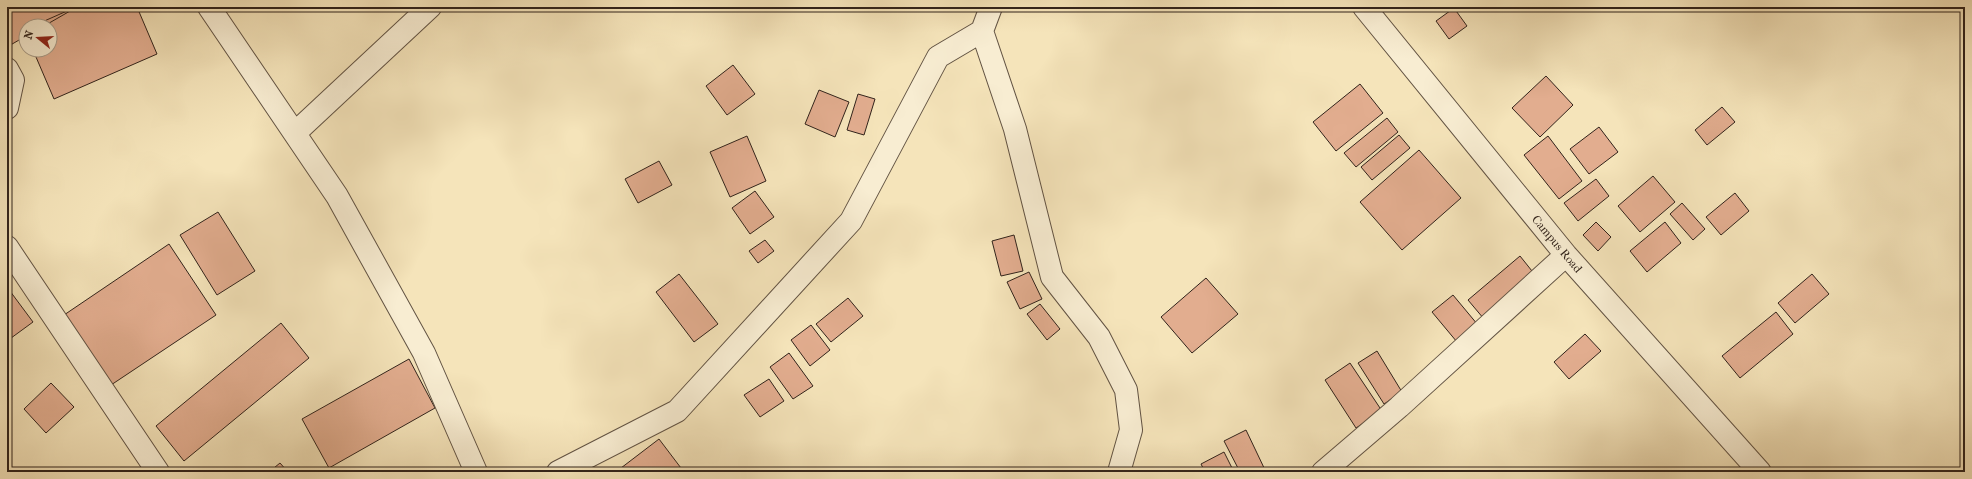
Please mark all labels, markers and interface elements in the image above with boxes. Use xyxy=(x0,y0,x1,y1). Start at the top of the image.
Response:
north arrow xyxy=(18,18,58,58)
text: N xyxy=(21,28,37,41)
street label: Campus Road xyxy=(1529,212,1585,276)

